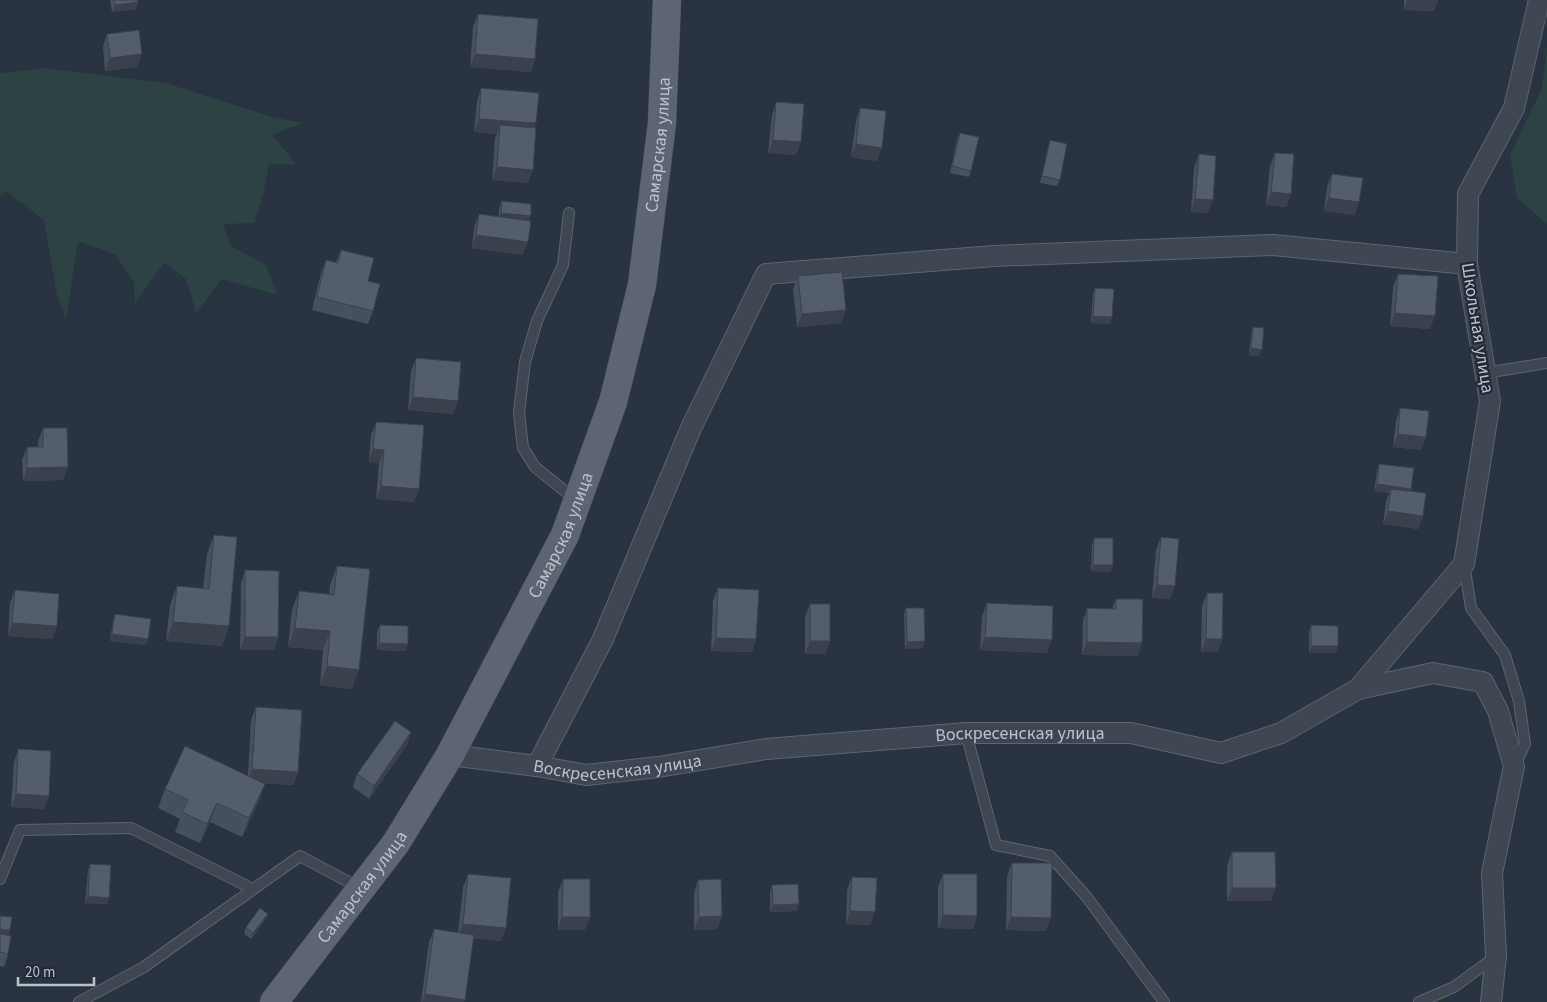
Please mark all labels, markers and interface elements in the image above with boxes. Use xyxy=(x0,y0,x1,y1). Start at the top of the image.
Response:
street label: Самарская улица xyxy=(639,77,677,214)
street label: Школьная улица xyxy=(1455,261,1500,395)
street label: Самарская улица xyxy=(522,469,600,603)
street label: Воскресенская улица xyxy=(934,721,1105,748)
street label: Воскресенская улица xyxy=(531,748,703,788)
street label: Самарская улица xyxy=(311,826,414,949)
scale bar xyxy=(18,954,94,986)
text: 20 m xyxy=(25,962,55,983)

